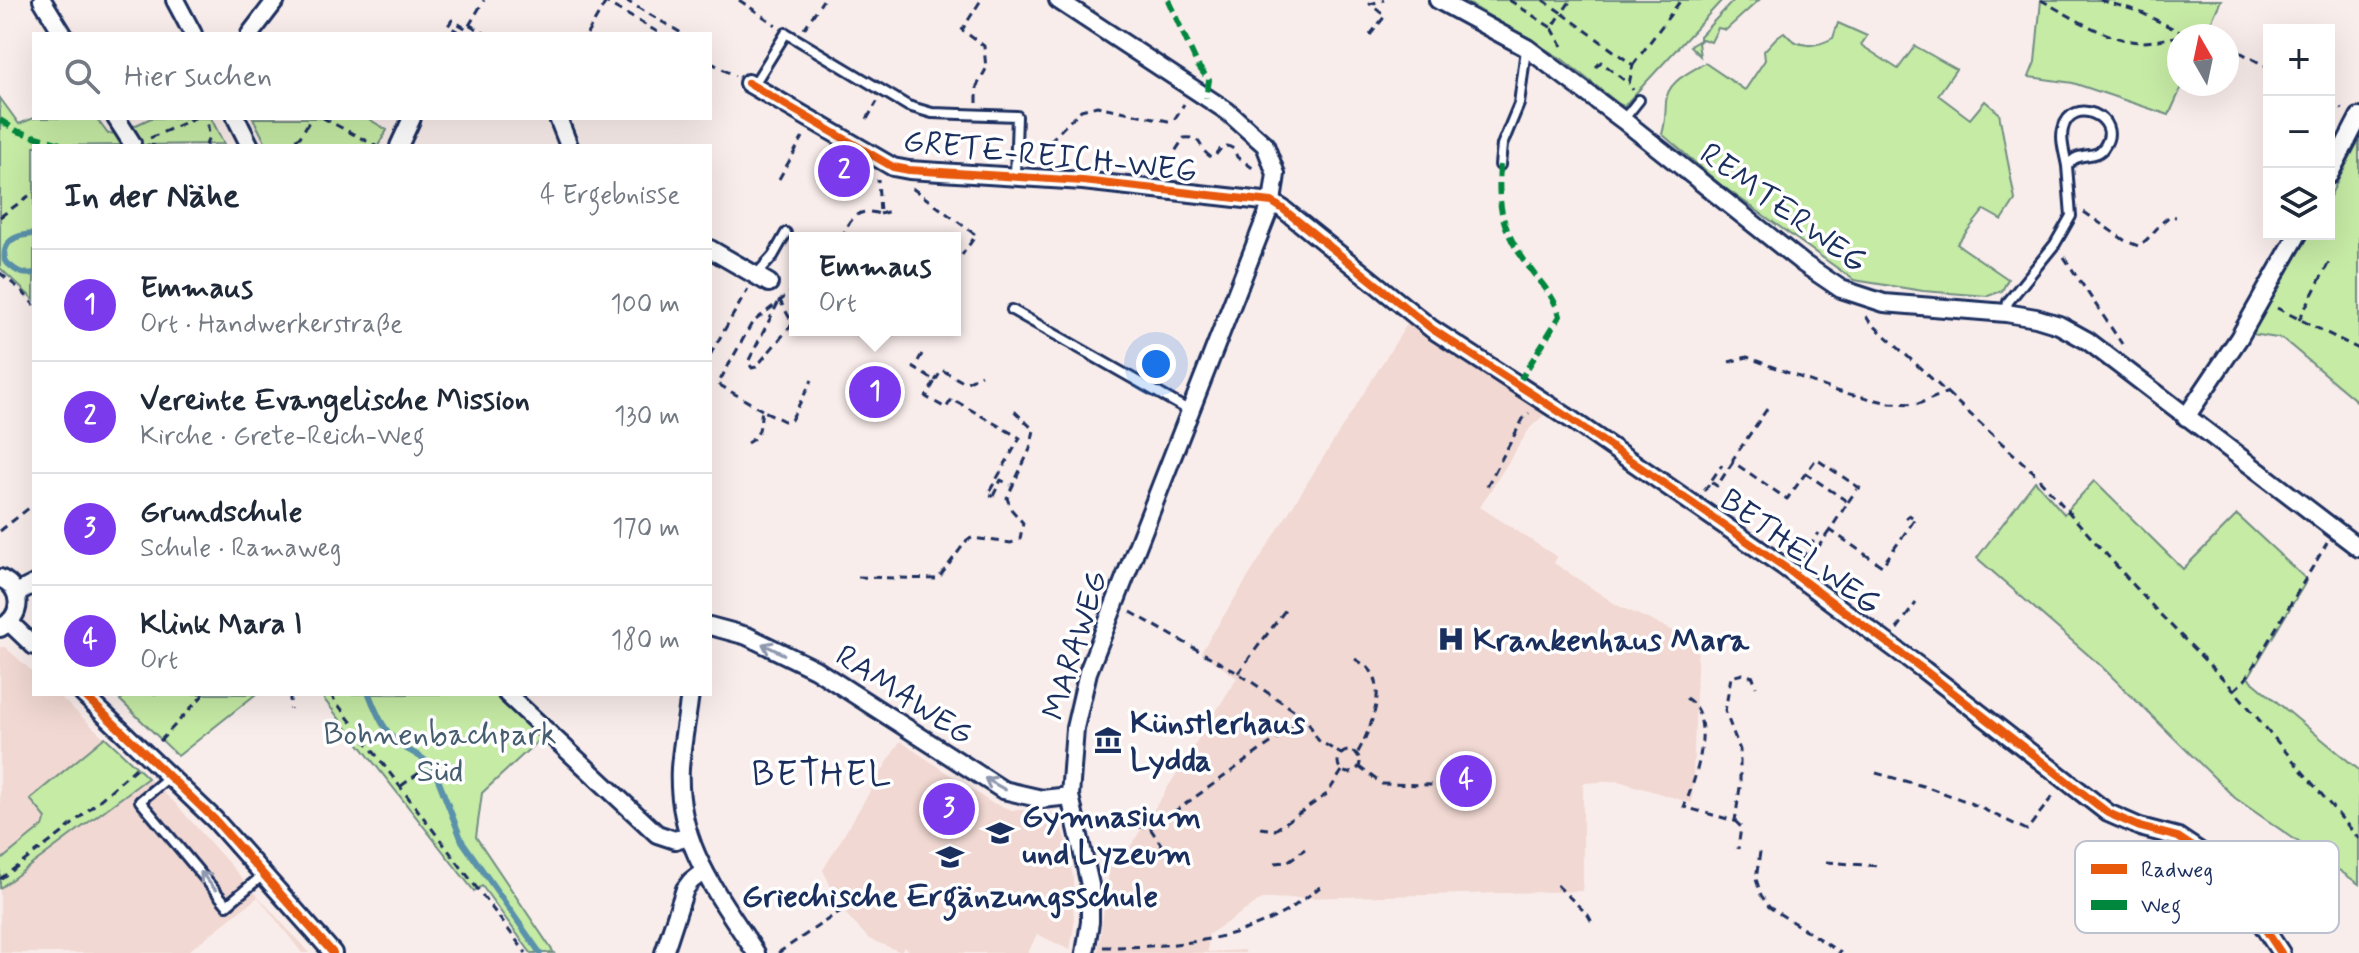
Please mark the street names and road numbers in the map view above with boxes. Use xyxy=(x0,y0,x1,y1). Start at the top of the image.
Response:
street label: GRETE-REICH-WEG xyxy=(901,121,1199,193)
street label: REMTERWEG xyxy=(1691,134,1875,284)
street label: BETHELWEG xyxy=(1711,480,1889,625)
street label: MARAWEG xyxy=(1033,566,1118,725)
street label: RAMAWEG xyxy=(827,636,981,756)

